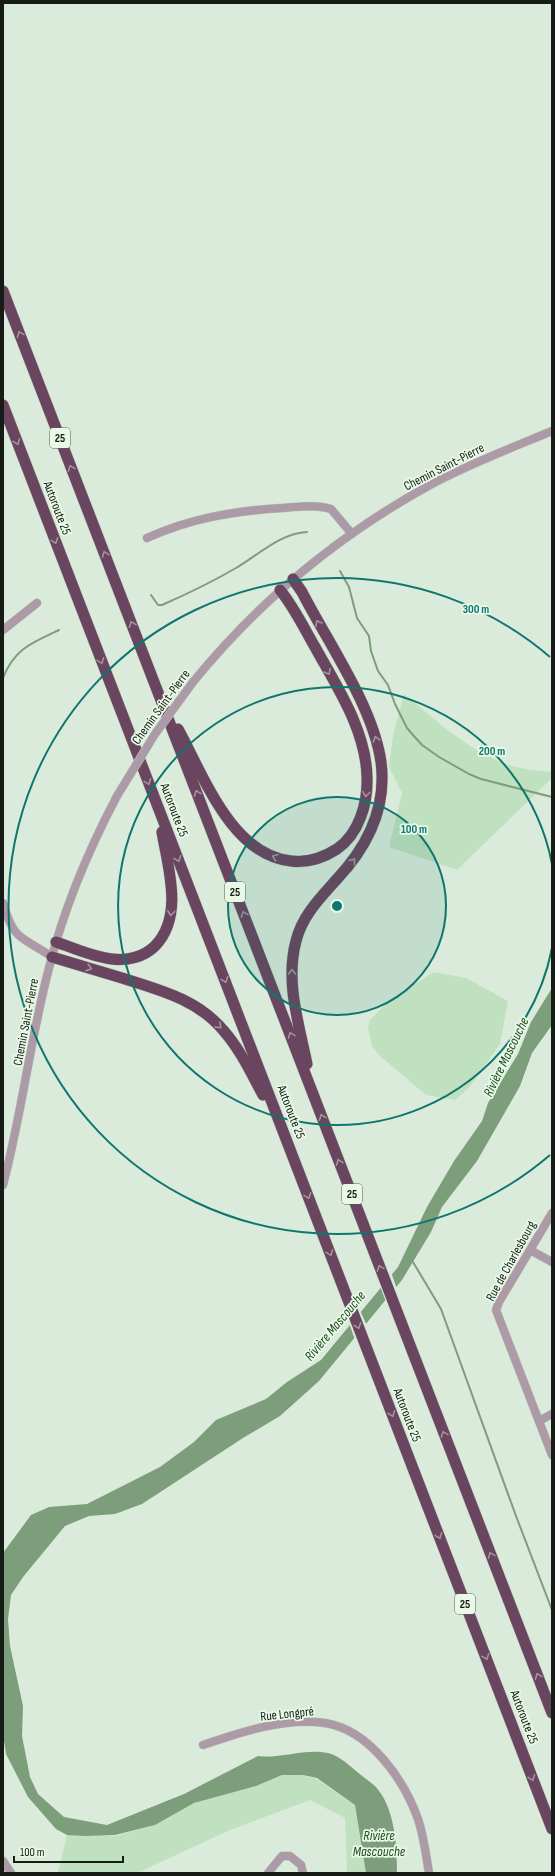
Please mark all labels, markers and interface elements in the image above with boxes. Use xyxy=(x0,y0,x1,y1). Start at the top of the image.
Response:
one-way arrow xyxy=(16,331,24,338)
road number: 25 xyxy=(50,428,70,448)
one-way arrow xyxy=(12,437,20,445)
street label: Chemin Saint-Pierre xyxy=(401,440,487,494)
one-way arrow xyxy=(68,465,76,472)
street label: Autoroute 25 xyxy=(39,478,75,537)
one-way arrow xyxy=(51,538,59,545)
one-way arrow xyxy=(101,551,109,558)
text: 300 m xyxy=(463,602,489,617)
one-way arrow xyxy=(316,620,323,627)
one-way arrow xyxy=(128,621,136,628)
one-way arrow xyxy=(97,658,105,665)
street label: Chemin Saint-Pierre xyxy=(129,667,193,747)
one-way arrow xyxy=(324,668,331,675)
one-way arrow xyxy=(372,736,381,743)
text: 200 m xyxy=(479,744,505,759)
one-way arrow xyxy=(144,779,152,786)
street label: Autoroute 25 xyxy=(156,780,192,839)
one-way arrow xyxy=(193,789,201,796)
one-way arrow xyxy=(362,791,371,797)
text: 100 m xyxy=(401,822,427,837)
one-way arrow xyxy=(271,853,278,861)
one-way arrow xyxy=(173,855,181,862)
one-way arrow xyxy=(348,859,355,866)
road number: 25 xyxy=(225,882,245,902)
centre of rings xyxy=(330,899,344,913)
one-way arrow xyxy=(167,910,176,916)
one-way arrow xyxy=(240,910,248,917)
one-way arrow xyxy=(85,964,92,972)
one-way arrow xyxy=(288,969,296,975)
street label: Chemin Saint-Pierre xyxy=(10,977,42,1067)
one-way arrow xyxy=(220,977,228,984)
water label: Rivière Mascouche xyxy=(480,1014,533,1099)
one-way arrow xyxy=(214,1021,222,1029)
one-way arrow xyxy=(287,1032,295,1039)
street label: Autoroute 25 xyxy=(273,1082,309,1141)
one-way arrow xyxy=(319,1114,327,1121)
one-way arrow xyxy=(336,1158,344,1165)
road number: 25 xyxy=(342,1184,362,1204)
one-way arrow xyxy=(303,1192,311,1199)
street label: Rue de Charlesbourg xyxy=(482,1218,540,1304)
one-way arrow xyxy=(325,1250,333,1257)
one-way arrow xyxy=(377,1264,385,1271)
water label: Rivière Mascouche xyxy=(301,1287,370,1364)
one-way arrow xyxy=(353,1322,361,1329)
street label: Autoroute 25 xyxy=(389,1385,425,1444)
one-way arrow xyxy=(388,1411,396,1418)
one-way arrow xyxy=(441,1430,449,1437)
one-way arrow xyxy=(434,1532,442,1539)
one-way arrow xyxy=(488,1552,496,1559)
road number: 25 xyxy=(455,1594,475,1614)
one-way arrow xyxy=(481,1653,489,1660)
one-way arrow xyxy=(534,1673,542,1680)
street label: Autoroute 25 xyxy=(506,1687,542,1746)
street label: Rue Longpré xyxy=(259,1703,315,1725)
one-way arrow xyxy=(528,1775,536,1782)
water label: Rivière Mascouche xyxy=(353,1827,406,1860)
scale bar xyxy=(14,1838,123,1864)
text: 100 m xyxy=(20,1845,45,1860)

